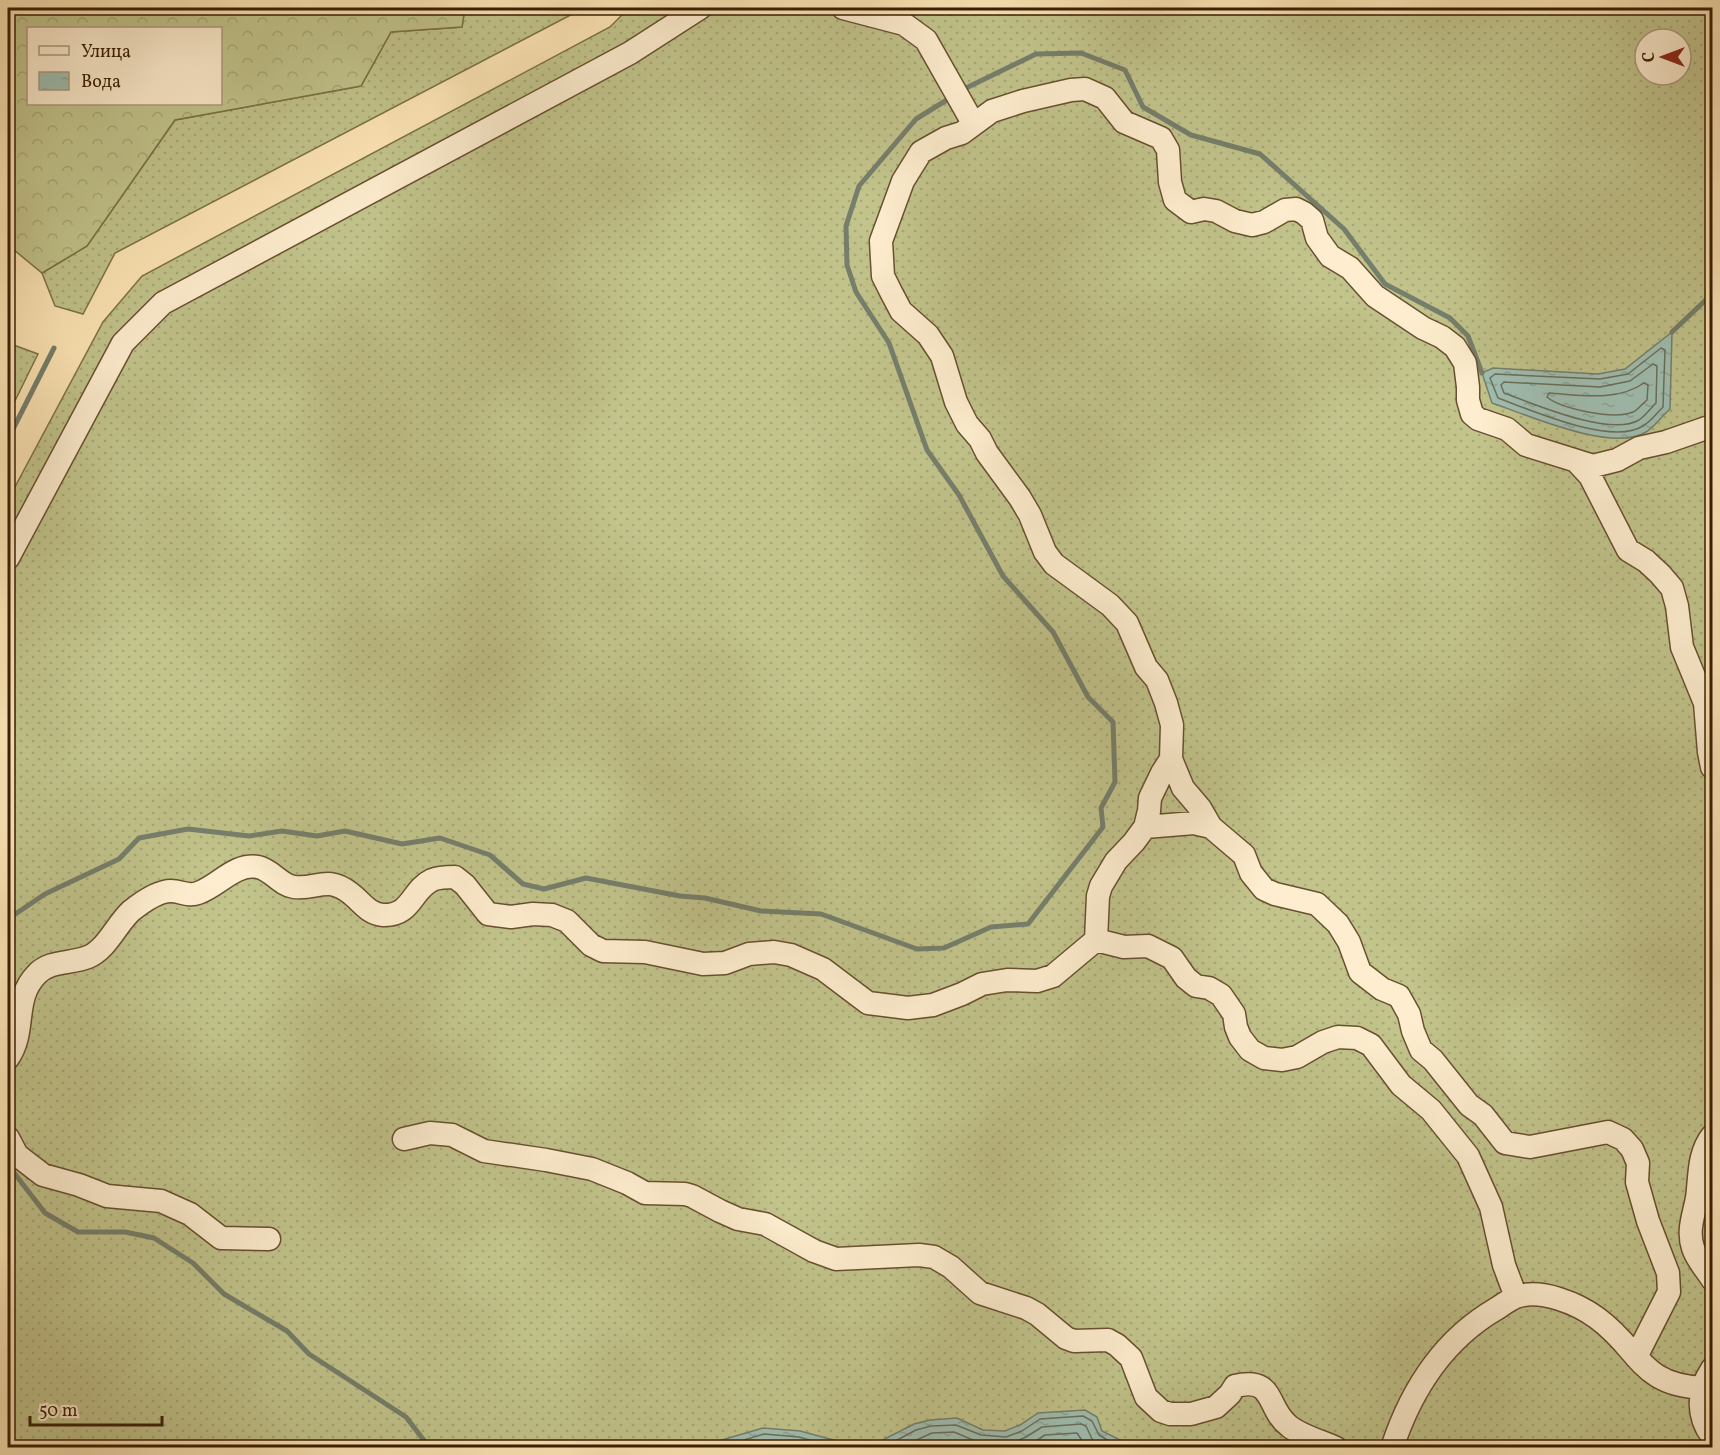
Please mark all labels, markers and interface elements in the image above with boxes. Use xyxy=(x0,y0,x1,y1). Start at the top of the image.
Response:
legend xyxy=(27,27,222,105)
north arrow xyxy=(1633,27,1693,87)
text: Улица xyxy=(81,40,131,65)
text: С xyxy=(1639,52,1661,62)
text: Вода xyxy=(81,70,121,95)
scale bar xyxy=(30,1389,162,1427)
text: 50 m xyxy=(39,1399,78,1424)

